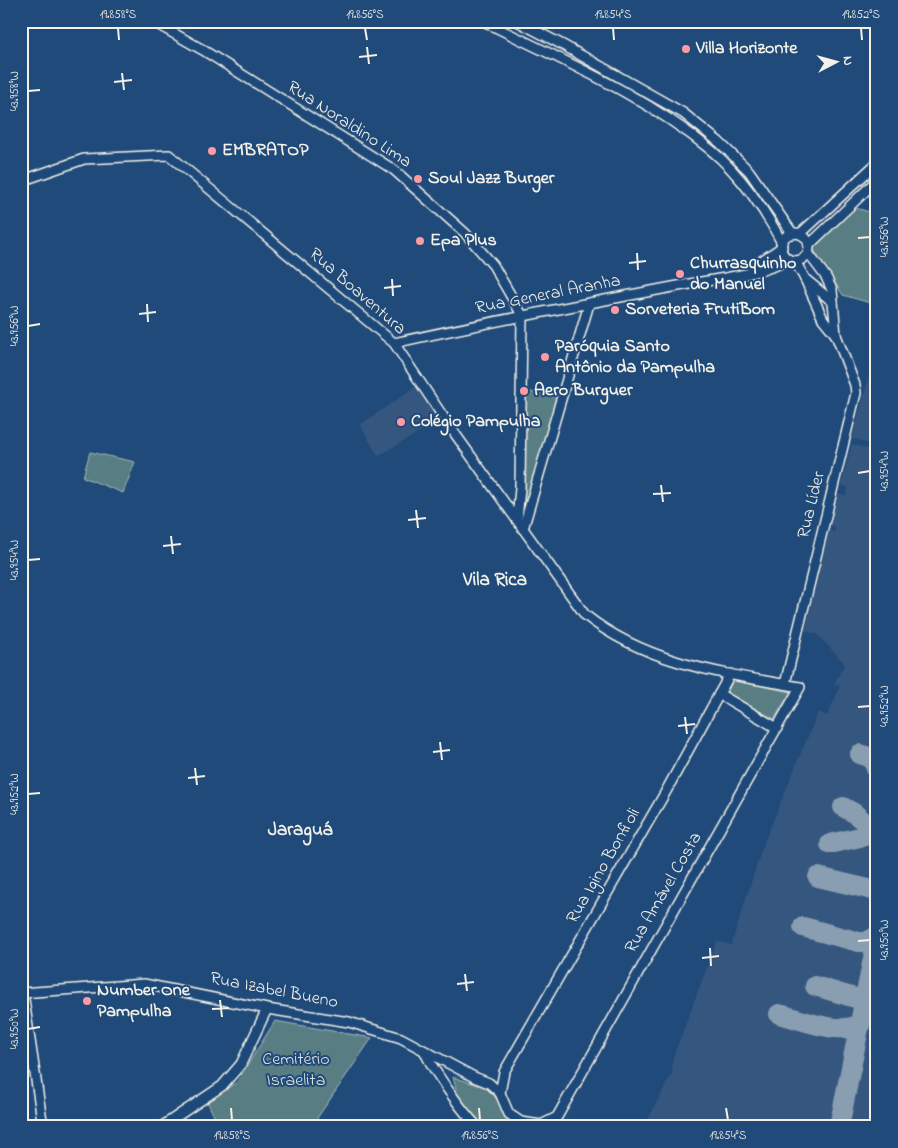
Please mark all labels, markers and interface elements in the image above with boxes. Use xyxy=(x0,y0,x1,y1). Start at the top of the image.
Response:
text: 19.858°S xyxy=(100,6,137,24)
text: 19.856°S xyxy=(346,6,384,24)
text: 19.854°S xyxy=(594,6,632,24)
text: 19.852°S xyxy=(842,6,880,24)
place label: Villa Horizonte xyxy=(695,36,798,62)
north arrow xyxy=(810,38,860,88)
marker: Villa Horizonte xyxy=(680,43,692,55)
text: N xyxy=(837,55,858,67)
text: 43.958°W xyxy=(6,71,24,111)
street label: Rua Noraldino Lima xyxy=(282,75,416,175)
place label: EMBRATOP xyxy=(222,138,309,164)
marker: EMBRATOP xyxy=(206,145,218,157)
place label: Soul Jazz Burger xyxy=(428,166,555,193)
marker: Soul Jazz Burger xyxy=(412,173,424,185)
text: 43.956°W xyxy=(876,217,894,257)
place label: Epa Plus xyxy=(430,228,497,254)
marker: Epa Plus xyxy=(414,235,426,247)
street label: Rua Boaventura xyxy=(303,242,411,342)
place label: Churrasquinho do Manuel xyxy=(690,251,796,298)
street label: Rua General Aranha xyxy=(473,268,623,322)
marker: Churrasquinho do Manuel xyxy=(674,268,686,280)
place label: Sorveteria FrutiBom xyxy=(625,297,775,323)
marker: Sorveteria FrutiBom xyxy=(609,304,621,316)
text: 43.956°W xyxy=(6,306,24,346)
place label: Paróquia Santo Antônio da Pampulha xyxy=(555,334,715,381)
marker: Paróquia Santo Antônio da Pampulha xyxy=(539,351,551,363)
place label: Aero Burguer xyxy=(534,378,633,405)
marker: Aero Burguer xyxy=(518,385,530,397)
place label: Colégio Pampulha xyxy=(411,409,541,436)
marker: Colégio Pampulha xyxy=(395,416,407,428)
text: 43.954°W xyxy=(876,451,894,491)
street label: Rua Líder xyxy=(791,468,833,541)
text: 43.954°W xyxy=(6,540,24,580)
district label: Vila Rica xyxy=(462,567,527,594)
text: 43.952°W xyxy=(876,685,894,727)
text: 43.952°W xyxy=(6,773,24,815)
street label: Rua Igino Bonfioli xyxy=(560,803,649,929)
district label: Jaraguá xyxy=(268,817,333,846)
street label: Rua Amável Costa xyxy=(619,828,709,958)
text: 43.950°W xyxy=(876,920,894,960)
street label: Rua Izabel Bueno xyxy=(208,966,340,1016)
place label: Number One Pampulha xyxy=(97,978,191,1025)
marker: Number One Pampulha xyxy=(81,995,93,1007)
text: 43.950°W xyxy=(6,1009,24,1049)
park label: Cemitério Israelita xyxy=(262,1047,330,1094)
text: 19.858°S xyxy=(214,1127,251,1145)
text: 19.856°S xyxy=(461,1127,499,1145)
text: 19.854°S xyxy=(709,1127,747,1145)

